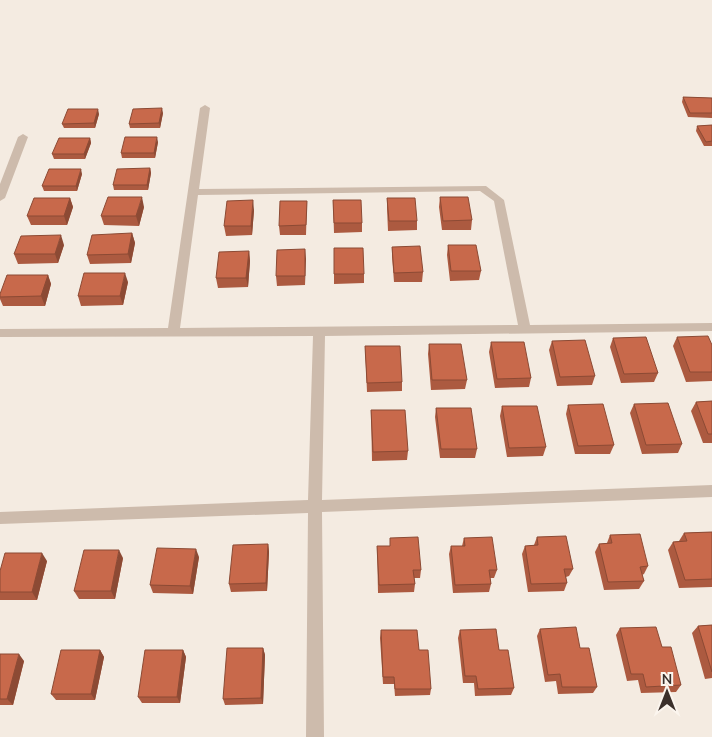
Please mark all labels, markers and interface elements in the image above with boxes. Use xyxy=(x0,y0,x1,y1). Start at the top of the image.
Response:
north arrow xyxy=(642,667,692,717)
text: N xyxy=(662,670,672,689)

